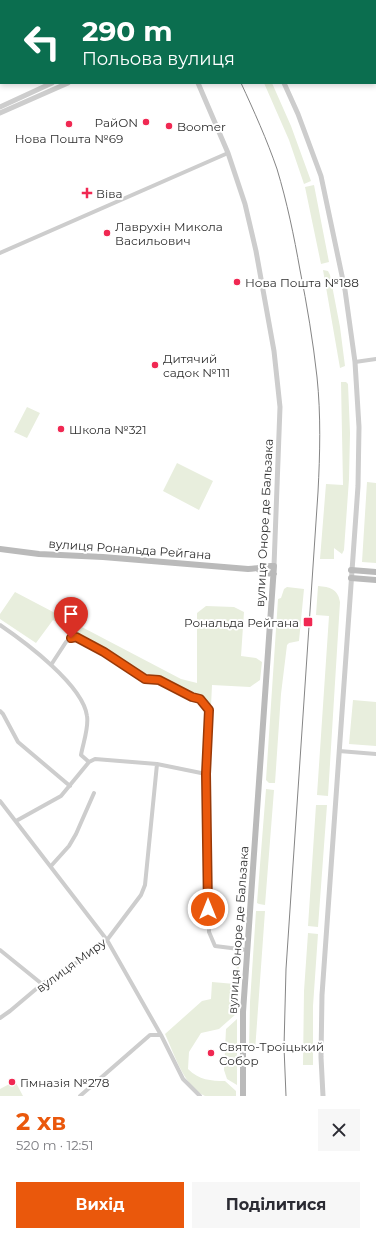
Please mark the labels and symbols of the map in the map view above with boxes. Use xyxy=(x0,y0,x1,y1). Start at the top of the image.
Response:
place label: РайON xyxy=(95,115,138,130)
marker: РайON xyxy=(141,117,151,127)
marker: Нова Пошта №69 xyxy=(64,119,74,129)
place label: Boomer xyxy=(177,119,226,134)
marker: Boomer xyxy=(164,121,174,131)
place label: Нова Пошта №69 xyxy=(15,131,123,146)
place label: Віва xyxy=(96,186,123,201)
marker: Віва xyxy=(81,187,93,199)
place label: Лаврухін Микола Васильович xyxy=(115,219,223,248)
marker: Лаврухін Микола Васильович xyxy=(102,228,112,238)
place label: Нова Пошта №188 xyxy=(245,275,359,290)
marker: Нова Пошта №188 xyxy=(232,277,242,287)
place label: Дитячий садок №111 xyxy=(163,351,230,380)
marker: Дитячий садок №111 xyxy=(150,360,160,370)
place label: Школа №321 xyxy=(69,422,147,437)
marker: Школа №321 xyxy=(56,424,66,434)
street label: вулиця Оноре де Бальзака xyxy=(252,438,276,608)
street label: вулиця Рональда Рейгана xyxy=(48,536,212,562)
pin xyxy=(54,597,88,638)
place label: Рональда Рейгана xyxy=(184,615,299,630)
marker: Рональда Рейгана xyxy=(302,616,314,628)
street label: вулиця Оноре де Бальзака xyxy=(225,845,251,1015)
position arrow xyxy=(187,888,229,930)
street label: вулиця Миру xyxy=(33,934,109,995)
place label: Свято-Троїцький Собор xyxy=(219,1039,324,1068)
marker: Свято-Троїцький Собор xyxy=(206,1048,216,1058)
place label: Гімназія №278 xyxy=(20,1075,110,1090)
marker: Гімназія №278 xyxy=(7,1077,17,1087)

